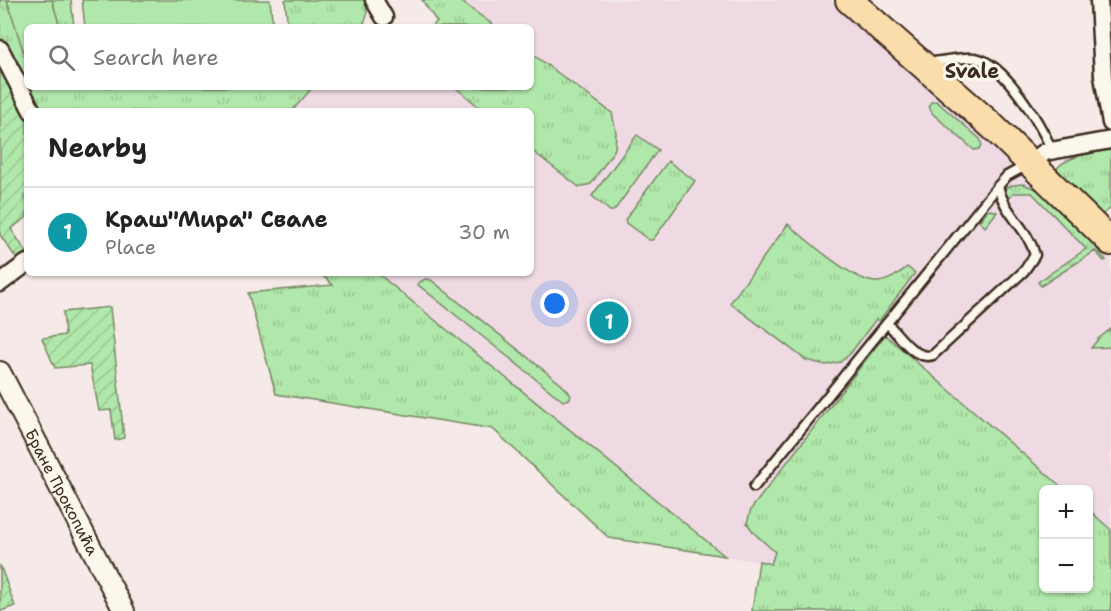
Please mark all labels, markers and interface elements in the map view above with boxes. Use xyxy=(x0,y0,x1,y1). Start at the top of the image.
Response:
search box xyxy=(24,24,534,90)
icon: search xyxy=(45,41,78,74)
text: Search here xyxy=(93,43,219,72)
district label: Svale xyxy=(945,58,999,84)
text: Nearby xyxy=(48,130,147,165)
text: Краш"Мира" Свале xyxy=(105,205,328,234)
text: 1 xyxy=(63,219,72,245)
text: 30 m xyxy=(458,219,510,245)
text: Place xyxy=(105,234,156,260)
your location xyxy=(540,289,569,318)
pin: 1 xyxy=(590,298,628,344)
street label: Бране Прокопића xyxy=(20,425,103,559)
map controls xyxy=(1039,485,1093,593)
button: + xyxy=(1039,485,1093,539)
button: − xyxy=(1039,539,1093,593)

